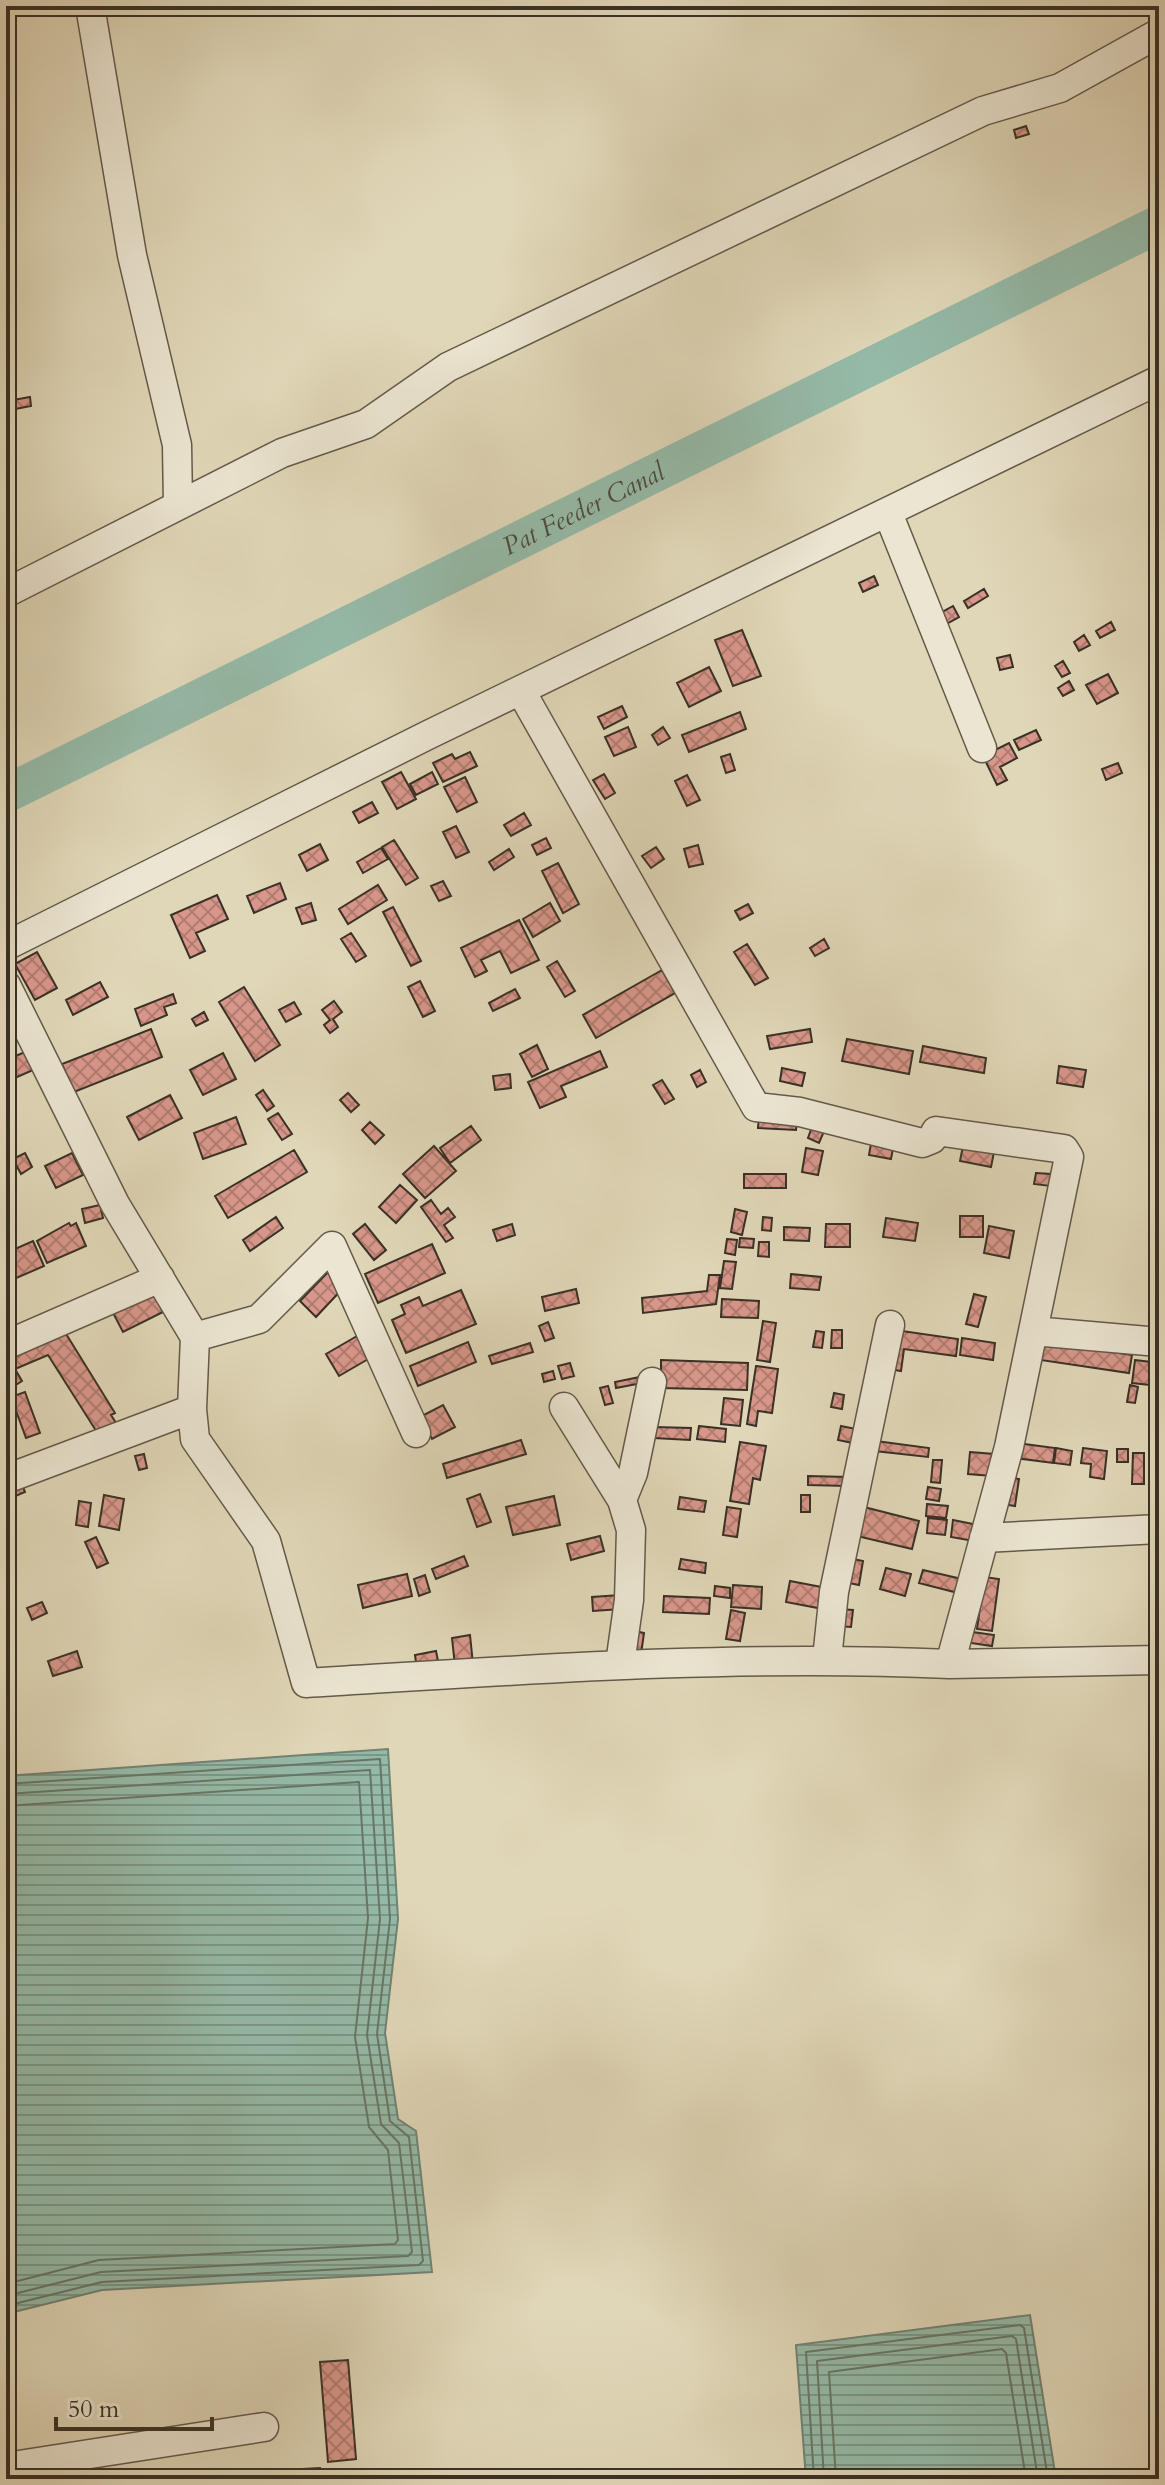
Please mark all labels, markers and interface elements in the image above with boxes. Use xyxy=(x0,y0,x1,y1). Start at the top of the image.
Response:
water label: Pat Feeder Canal xyxy=(497,454,671,564)
scale bar xyxy=(56,2381,212,2431)
text: 50 m xyxy=(68,2393,120,2426)

